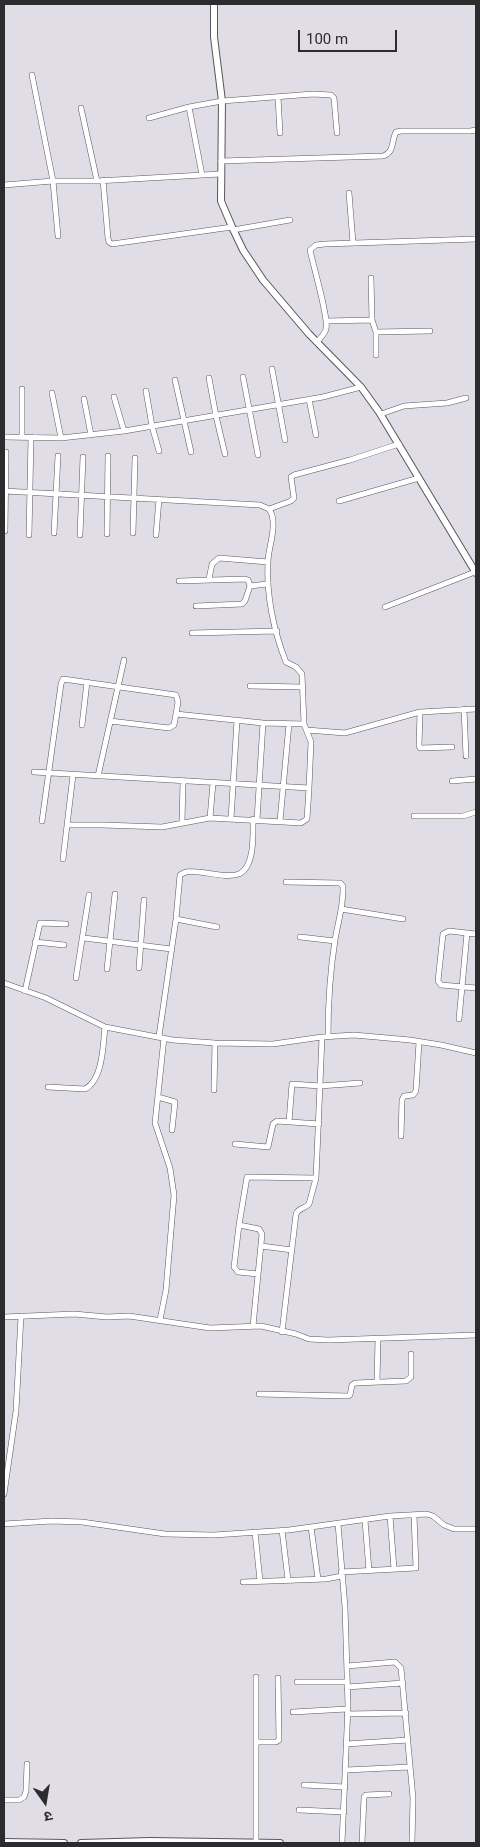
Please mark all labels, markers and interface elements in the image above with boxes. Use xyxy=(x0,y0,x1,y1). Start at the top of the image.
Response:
scale bar xyxy=(300,20,399,52)
text: 100 m xyxy=(306,30,348,48)
north arrow xyxy=(20,1777,70,1827)
text: उ xyxy=(43,1808,54,1825)

